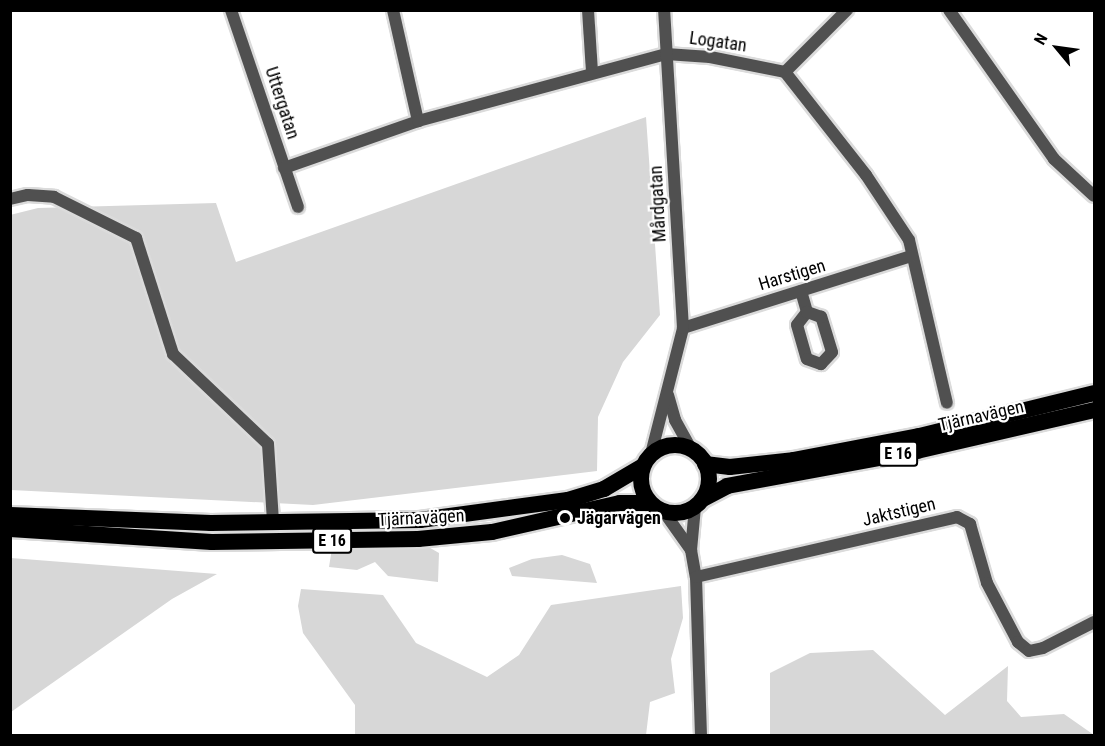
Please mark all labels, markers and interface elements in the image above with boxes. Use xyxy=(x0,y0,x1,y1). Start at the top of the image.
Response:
north arrow xyxy=(1027,18,1087,78)
street label: Logatan xyxy=(688,27,748,57)
text: N xyxy=(1030,30,1051,48)
street label: Uttergatan xyxy=(260,64,304,142)
street label: Mårdgatan xyxy=(645,165,671,243)
street label: Harstigen xyxy=(756,255,828,295)
street label: Tjärnavägen xyxy=(936,396,1026,436)
road number: E 16 xyxy=(877,441,919,467)
street label: Jaktstigen xyxy=(860,493,938,531)
street label: Tjärnavägen xyxy=(377,505,465,531)
place label: Jägarvägen xyxy=(577,507,661,529)
marker: Jägarvägen xyxy=(558,511,572,525)
road number: E 16 xyxy=(311,528,353,554)

